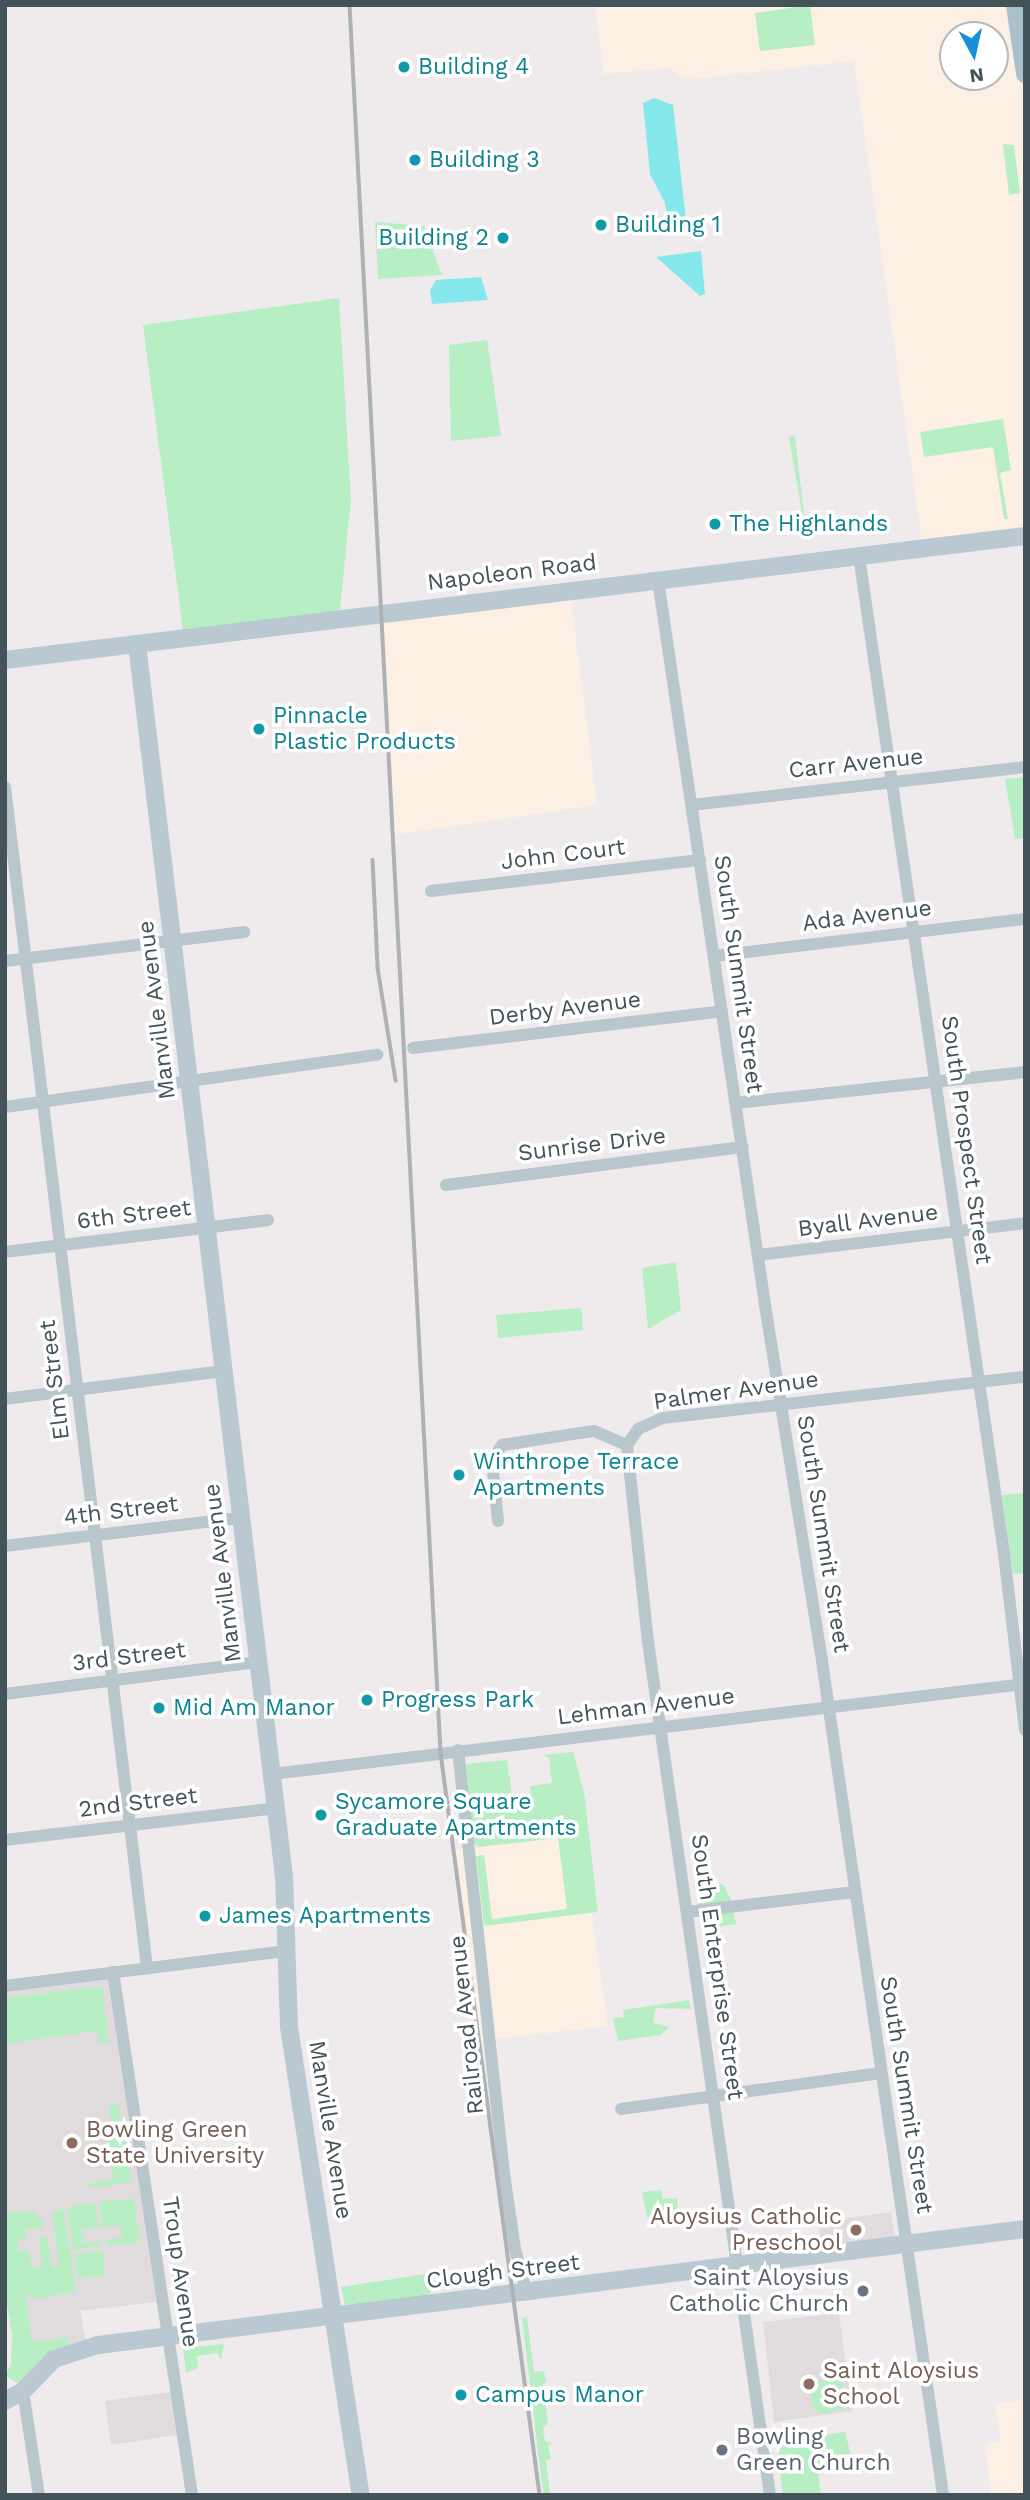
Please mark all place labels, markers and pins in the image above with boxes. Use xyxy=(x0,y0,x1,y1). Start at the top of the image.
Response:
place label: Building 4 xyxy=(418,53,529,81)
marker: Building 4 xyxy=(396,59,412,75)
place label: Building 3 xyxy=(429,146,540,174)
marker: Building 3 xyxy=(407,152,423,168)
place label: Building 1 xyxy=(615,211,721,239)
marker: Building 1 xyxy=(593,217,609,233)
place label: Building 2 xyxy=(378,224,489,252)
marker: Building 2 xyxy=(495,230,511,246)
place label: The Highlands xyxy=(729,510,888,538)
marker: The Highlands xyxy=(707,516,723,532)
place label: Pinnacle Plastic Products xyxy=(273,702,456,756)
marker: Pinnacle Plastic Products xyxy=(251,721,267,737)
place label: Winthrope Terrace Apartments xyxy=(473,1448,680,1502)
marker: Winthrope Terrace Apartments xyxy=(451,1467,467,1483)
place label: Progress Park xyxy=(381,1686,534,1714)
marker: Progress Park xyxy=(359,1692,375,1708)
place label: Mid Am Manor xyxy=(173,1694,336,1722)
marker: Mid Am Manor xyxy=(151,1700,167,1716)
place label: Sycamore Square Graduate Apartments xyxy=(335,1788,578,1842)
marker: Sycamore Square Graduate Apartments xyxy=(313,1807,329,1823)
place label: James Apartments xyxy=(219,1902,432,1930)
marker: James Apartments xyxy=(197,1908,213,1924)
place label: Bowling Green State University xyxy=(86,2116,264,2170)
marker: Bowling Green State University xyxy=(64,2135,80,2151)
place label: Aloysius Catholic Preschool xyxy=(650,2203,842,2257)
marker: Aloysius Catholic Preschool xyxy=(848,2222,864,2238)
place label: Saint Aloysius Catholic Church xyxy=(669,2264,849,2318)
marker: Saint Aloysius Catholic Church xyxy=(855,2283,871,2299)
place label: Saint Aloysius School xyxy=(823,2357,980,2411)
marker: Saint Aloysius School xyxy=(801,2376,817,2392)
place label: Campus Manor xyxy=(475,2381,644,2409)
marker: Campus Manor xyxy=(453,2387,469,2403)
place label: Bowling Green Church xyxy=(736,2423,891,2477)
marker: Bowling Green Church xyxy=(714,2442,730,2458)

